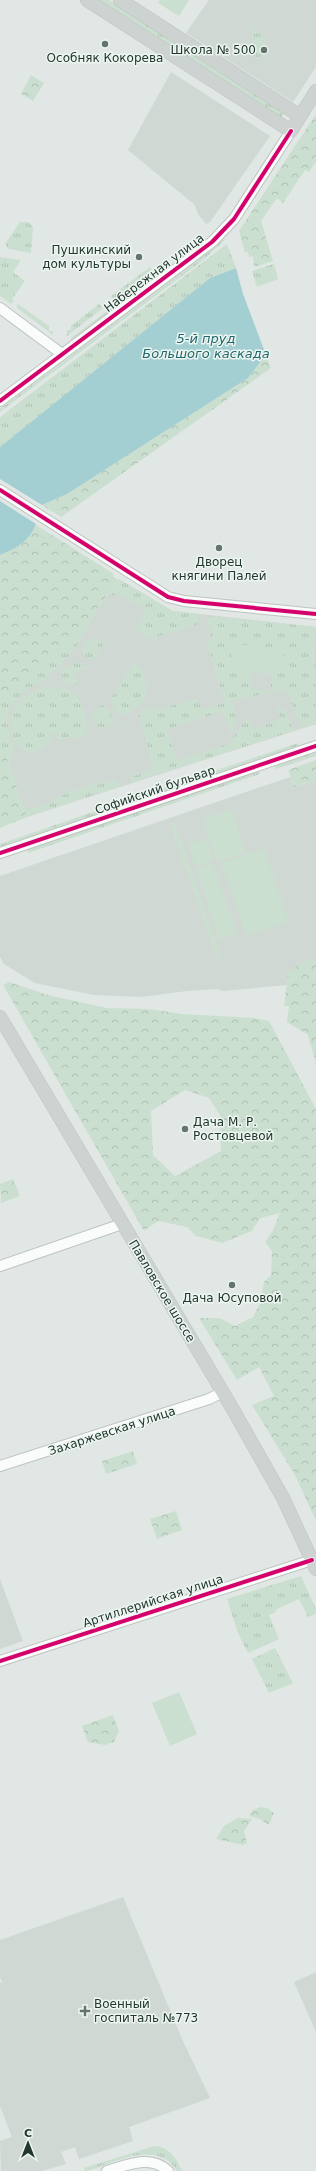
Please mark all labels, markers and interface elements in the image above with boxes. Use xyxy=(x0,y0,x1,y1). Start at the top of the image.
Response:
marker: Особняк Кокорева xyxy=(100,39,110,49)
place label: Школа № 500 xyxy=(171,43,256,57)
marker: Школа № 500 xyxy=(259,45,269,55)
place label: Особняк Кокорева xyxy=(47,51,163,65)
street label: Набережная улица xyxy=(101,231,207,315)
place label: Пушкинский дом культуры xyxy=(42,243,131,271)
marker: Пушкинский дом культуры xyxy=(134,252,144,262)
water label: 5-й пруд Большого каскада xyxy=(142,331,270,361)
marker: Дворец княгини Палей xyxy=(214,543,224,553)
place label: Дворец княгини Палей xyxy=(171,555,267,583)
street label: Софийский бульвар xyxy=(93,763,217,817)
place label: Дача М. Р. Ростовцевой xyxy=(193,1115,273,1143)
marker: Дача М. Р. Ростовцевой xyxy=(180,1124,190,1134)
street label: Павловское шоссе xyxy=(126,1237,198,1345)
marker: Дача Юсуповой xyxy=(227,1280,237,1290)
place label: Дача Юсуповой xyxy=(182,1291,282,1305)
street label: Захаржевская улица xyxy=(47,1404,177,1458)
street label: Артиллерийская улица xyxy=(81,1572,225,1630)
place label: Военный госпиталь №773 xyxy=(94,1997,198,2025)
marker: Военный госпиталь №773 xyxy=(79,2005,91,2017)
north arrow xyxy=(8,2123,48,2163)
text: С xyxy=(24,2127,32,2140)

